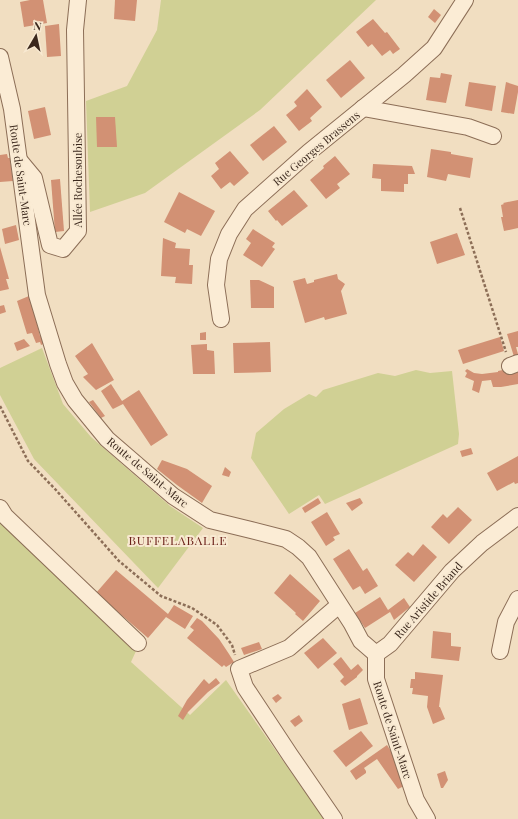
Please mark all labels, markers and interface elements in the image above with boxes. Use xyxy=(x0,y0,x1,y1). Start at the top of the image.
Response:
north arrow xyxy=(16,16,56,56)
text: N xyxy=(33,18,43,34)
street label: Rue Georges Brassens xyxy=(269,107,363,189)
street label: Route de Saint-Marc xyxy=(6,123,36,227)
street label: Allée Rochesoubise xyxy=(70,132,85,228)
street label: Route de Saint-Marc xyxy=(104,433,192,511)
district label: BUFFELABALLE xyxy=(128,532,228,548)
street label: Rue Aristide Briand xyxy=(391,558,466,641)
street label: Route de Saint-Marc xyxy=(370,679,416,781)

